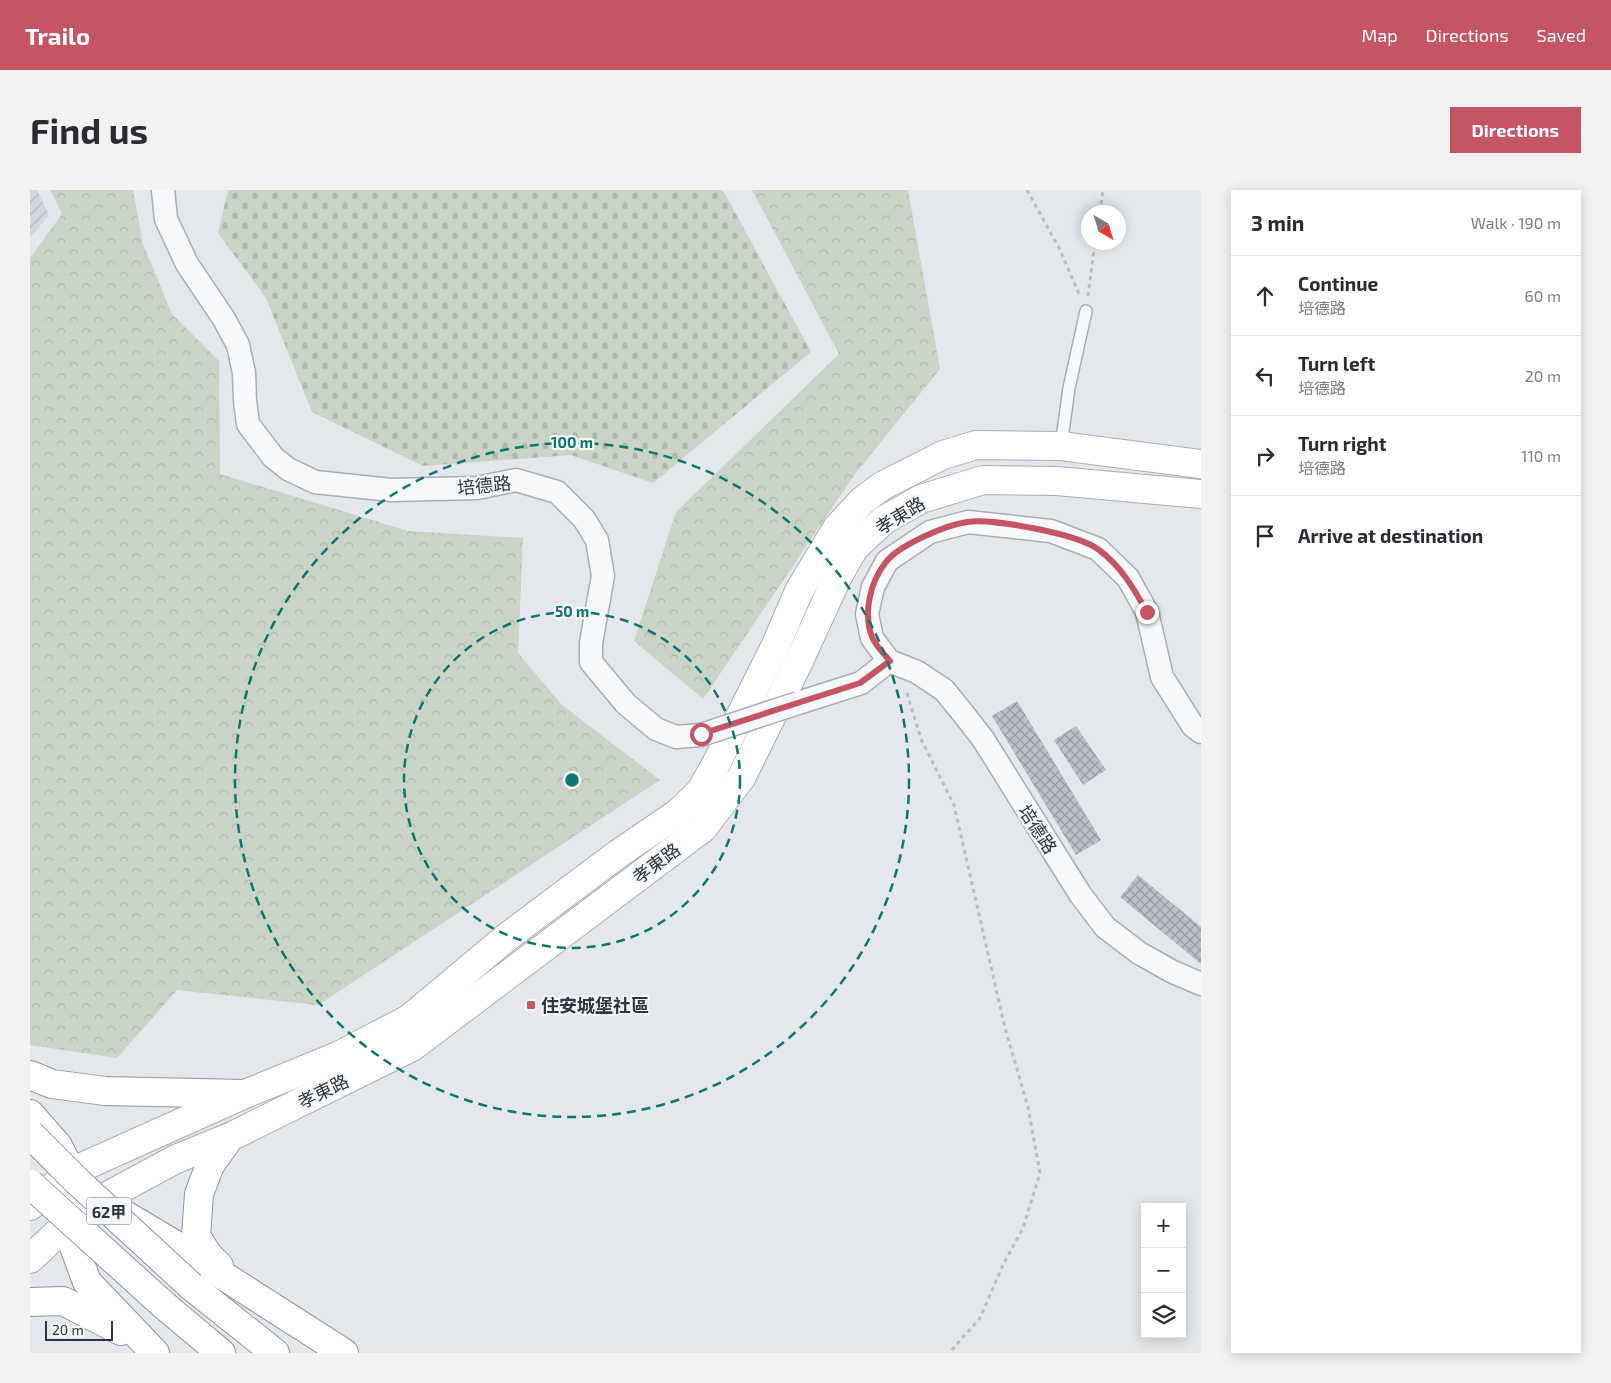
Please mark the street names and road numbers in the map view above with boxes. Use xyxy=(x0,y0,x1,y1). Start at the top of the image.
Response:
street label: 培德路 xyxy=(456,471,512,499)
street label: 孝東路 xyxy=(871,492,929,538)
street label: 培德路 xyxy=(1014,800,1062,858)
street label: 孝東路 xyxy=(628,838,684,888)
street label: 孝東路 xyxy=(294,1069,352,1113)
road number: 62甲 xyxy=(86,1198,132,1224)

